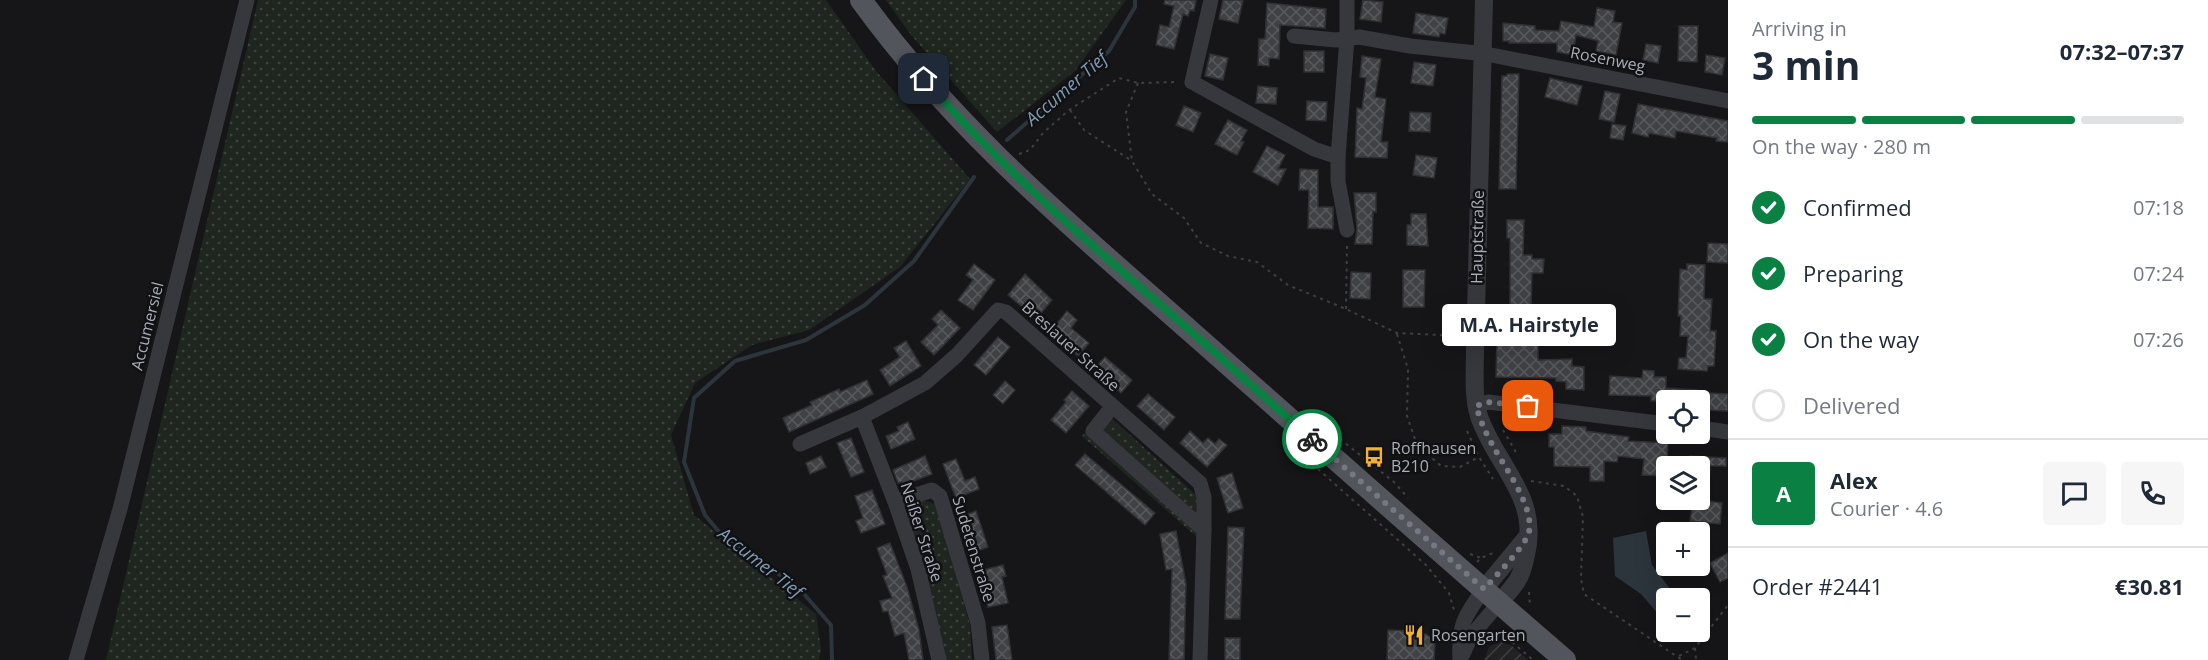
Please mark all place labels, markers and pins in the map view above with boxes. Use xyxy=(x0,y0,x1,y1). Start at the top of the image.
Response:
pin xyxy=(898,53,949,104)
callout: M.A. Hairstyle xyxy=(1441,304,1615,346)
pin xyxy=(1502,380,1553,431)
place label: Roffhausen B210 xyxy=(1391,437,1476,477)
bus stop icon: Roffhausen B210 xyxy=(1362,445,1386,469)
restaurant icon: Rosengarten xyxy=(1402,623,1426,647)
place label: Rosengarten xyxy=(1431,624,1526,646)

